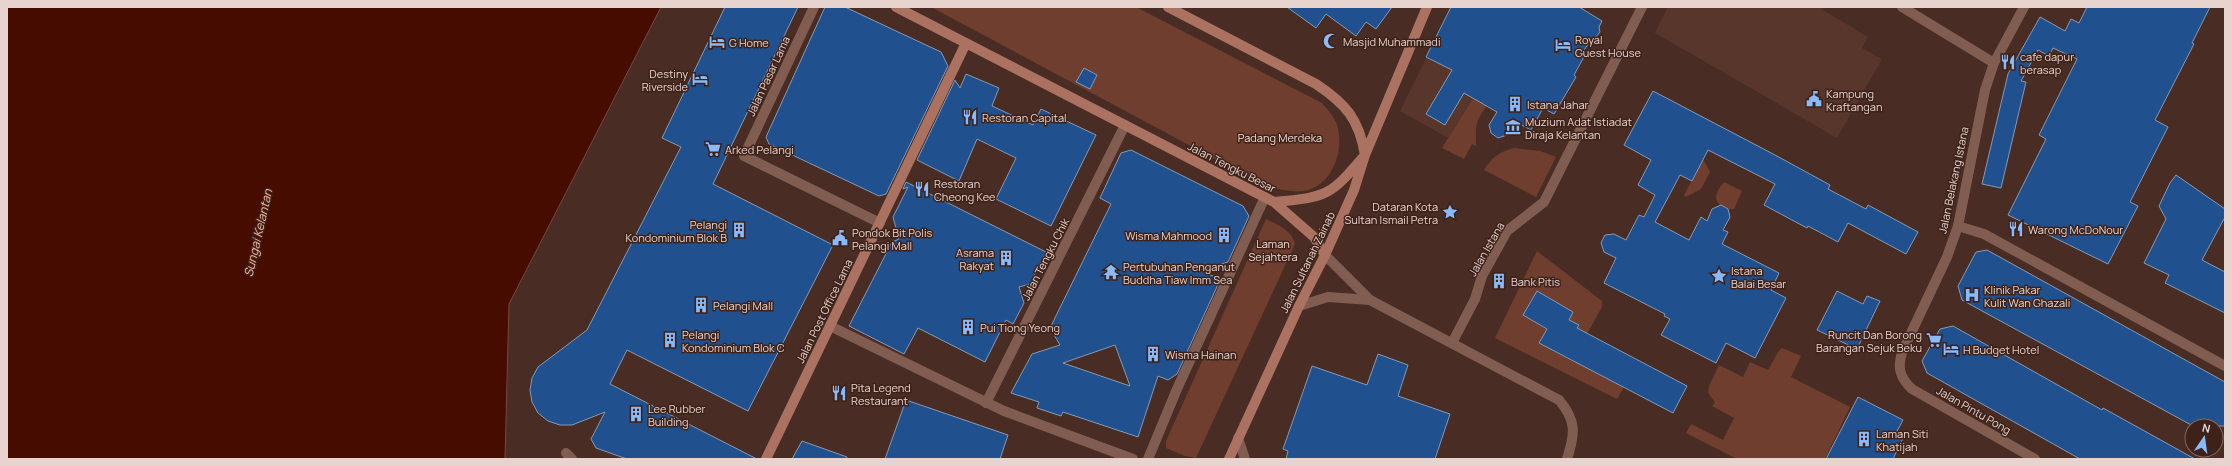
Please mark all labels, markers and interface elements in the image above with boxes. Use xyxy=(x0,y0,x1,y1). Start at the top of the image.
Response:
mosque icon: Masjid Muhammadi xyxy=(1322,32,1340,50)
place label: Royal Guest House xyxy=(1575,32,1641,60)
hotel icon: G Home xyxy=(708,33,726,51)
street label: Jalan Pasar Lama xyxy=(743,34,793,118)
place label: Masjid Muhammadi xyxy=(1343,34,1440,49)
place label: G Home xyxy=(729,35,769,50)
hotel icon: Royal Guest House xyxy=(1554,36,1572,54)
place label: cafe dapur berasap xyxy=(2020,49,2074,77)
restaurant icon: cafe dapur berasap xyxy=(1999,53,2017,71)
place label: Destiny Riverside xyxy=(642,66,689,94)
hotel icon: Destiny Riverside xyxy=(691,70,709,88)
place label: Kampung Kraftangan xyxy=(1826,86,1883,114)
public building icon: Kampung Kraftangan xyxy=(1805,90,1823,108)
building icon: Istana Jahar xyxy=(1506,95,1524,113)
place label: Istana Jahar xyxy=(1527,97,1589,112)
restaurant icon: Restoran Capital xyxy=(961,108,979,126)
place label: Restoran Capital xyxy=(982,110,1067,125)
place label: Muzium Adat Istiadat Diraja Kelantan xyxy=(1525,114,1632,142)
museum icon: Muzium Adat Istiadat Diraja Kelantan xyxy=(1504,118,1522,136)
street label: Jalan Belakang Istana xyxy=(1934,125,1972,235)
park label: Padang Merdeka xyxy=(1238,130,1322,145)
street label: Jalan Tengku Besar xyxy=(1185,138,1279,196)
supermarket icon: Arked Pelangi xyxy=(704,140,722,158)
place label: Arked Pelangi xyxy=(725,142,794,157)
place label: Restoran Cheong Kee xyxy=(934,176,996,204)
restaurant icon: Restoran Cheong Kee xyxy=(913,180,931,198)
water label: Sungai Kelantan xyxy=(240,187,277,279)
place label: Dataran Kota Sultan Ismail Petra xyxy=(1344,199,1438,227)
place icon: Dataran Kota Sultan Ismail Petra xyxy=(1441,203,1459,221)
street label: Jalan Sultanah Zainab xyxy=(1276,208,1338,315)
street label: Jalan Tengku Chik xyxy=(1018,215,1072,303)
place label: Pelangi Kondominium Blok B xyxy=(626,217,727,245)
street label: Jalan Istana xyxy=(1464,219,1508,279)
restaurant icon: Warong McDoNour xyxy=(2007,220,2025,238)
building icon: Pelangi Kondominium Blok B xyxy=(730,221,748,239)
place label: Warong McDoNour xyxy=(2028,222,2123,237)
place label: Pondok Bit Polis Pelangi Mall xyxy=(852,225,932,253)
building icon: Wisma Mahmood xyxy=(1215,226,1233,244)
place label: Wisma Mahmood xyxy=(1125,228,1212,243)
public building icon: Pondok Bit Polis Pelangi Mall xyxy=(831,229,849,247)
park label: Laman Sejahtera xyxy=(1248,236,1298,264)
place label: Asrama Rakyat xyxy=(956,245,994,273)
building icon: Asrama Rakyat xyxy=(997,249,1015,267)
street label: Jalan Post Office Lama xyxy=(792,257,856,365)
place label: Pertubuhan Penganut Buddha Tiaw Imm Sea xyxy=(1123,259,1235,287)
temple icon: Pertubuhan Penganut Buddha Tiaw Imm Sea xyxy=(1102,263,1120,281)
place label: Istana Balai Besar xyxy=(1731,263,1786,291)
place icon: Istana Balai Besar xyxy=(1710,267,1728,285)
building icon: Bank Pitis xyxy=(1490,272,1508,290)
place label: Bank Pitis xyxy=(1511,274,1560,289)
place label: Klinik Pakar Kulit Wan Ghazali xyxy=(1984,282,2070,310)
hospital icon: Klinik Pakar Kulit Wan Ghazali xyxy=(1963,286,1981,304)
building icon: Pelangi Mall xyxy=(692,296,710,314)
place label: Pelangi Mall xyxy=(713,298,773,313)
building icon: Pui Tiong Yeong xyxy=(959,318,977,336)
place label: Pui Tiong Yeong xyxy=(980,320,1060,335)
place label: Pelangi Kondominium Blok C xyxy=(682,327,785,355)
place label: Runcit Dan Borong Barangan Sejuk Beku xyxy=(1816,327,1922,355)
building icon: Pelangi Kondominium Blok C xyxy=(661,331,679,349)
supermarket icon: Runcit Dan Borong Barangan Sejuk Beku xyxy=(1925,331,1943,349)
hotel icon: H Budget Hotel xyxy=(1942,340,1960,358)
place label: H Budget Hotel xyxy=(1963,342,2039,357)
building icon: Wisma Hainan xyxy=(1144,345,1162,363)
place label: Wisma Hainan xyxy=(1165,347,1236,362)
place label: Pita Legend Restaurant xyxy=(851,380,911,408)
street label: Jalan Pintu Pong xyxy=(1934,383,2014,437)
restaurant icon: Pita Legend Restaurant xyxy=(830,384,848,402)
place label: Lee Rubber Building xyxy=(648,401,706,429)
building icon: Lee Rubber Building xyxy=(627,405,645,423)
north arrow xyxy=(2184,418,2224,458)
text: N xyxy=(2201,420,2212,436)
place label: Laman Siti Khatijah xyxy=(1876,426,1928,454)
building icon: Laman Siti Khatijah xyxy=(1855,430,1873,448)

